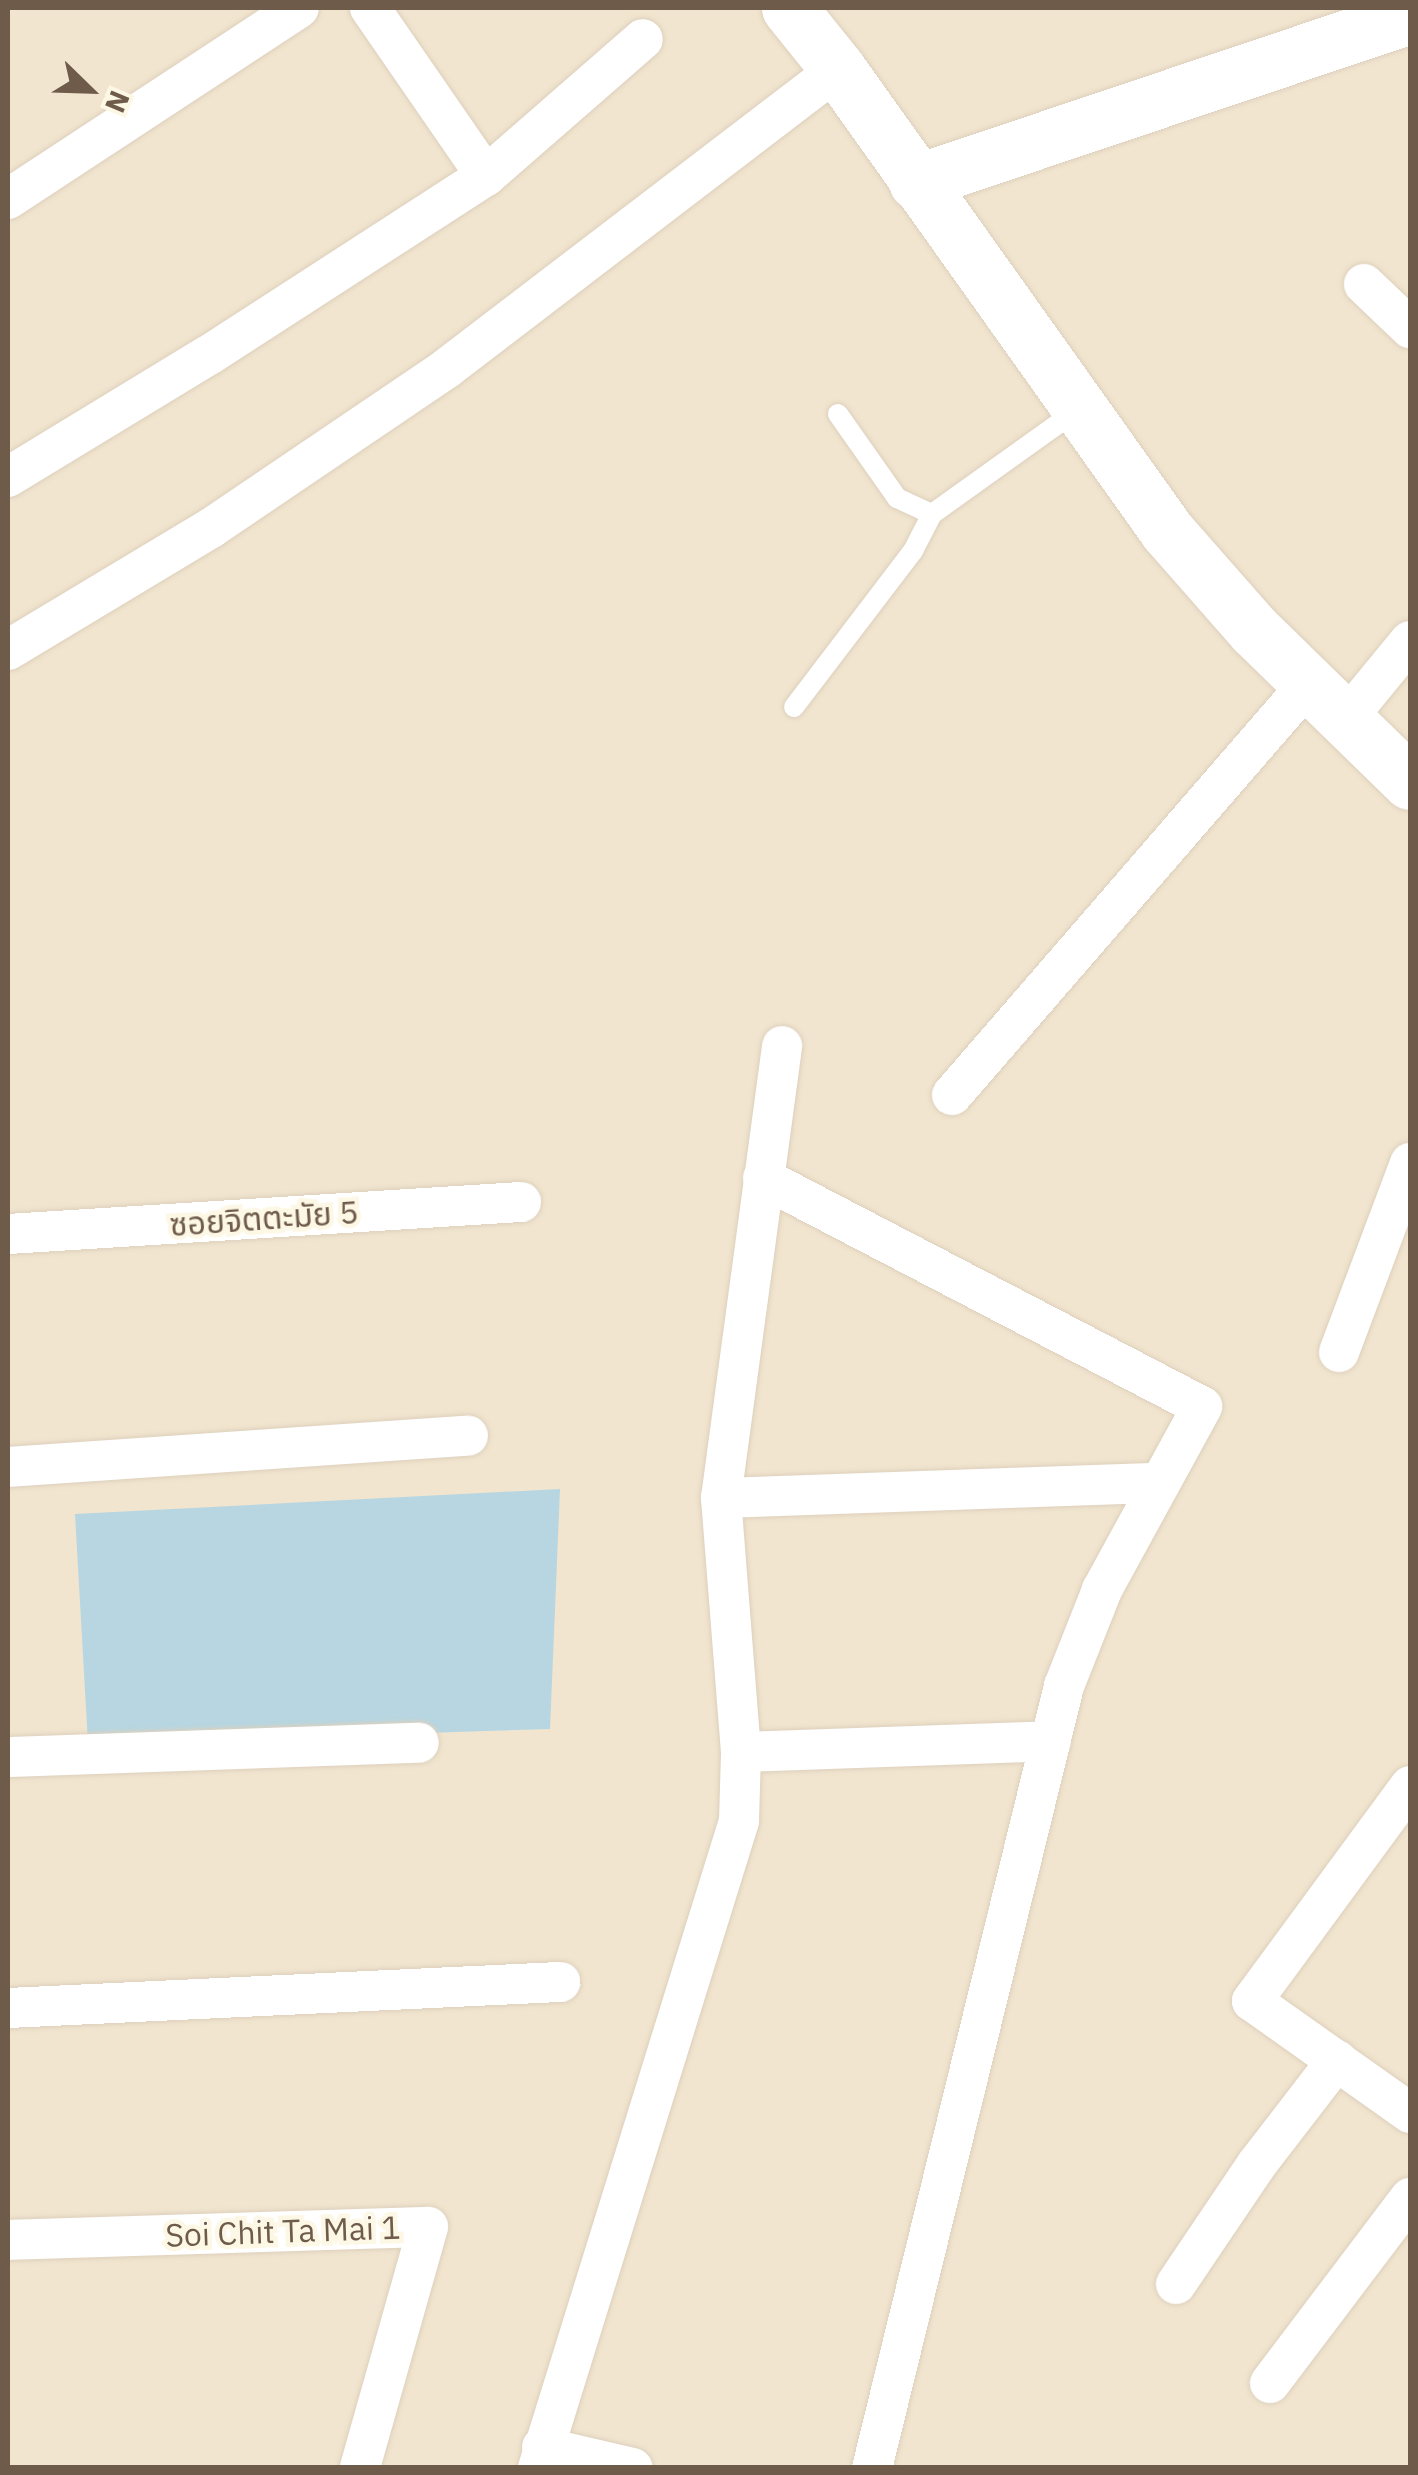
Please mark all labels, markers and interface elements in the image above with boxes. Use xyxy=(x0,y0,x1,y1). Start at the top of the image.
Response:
north arrow xyxy=(40,40,140,140)
text: N xyxy=(97,85,139,118)
street label: ซอยจิตตะมัย 5 xyxy=(168,1192,360,1244)
street label: Soi Chit Ta Mai 1 xyxy=(165,2208,401,2254)

